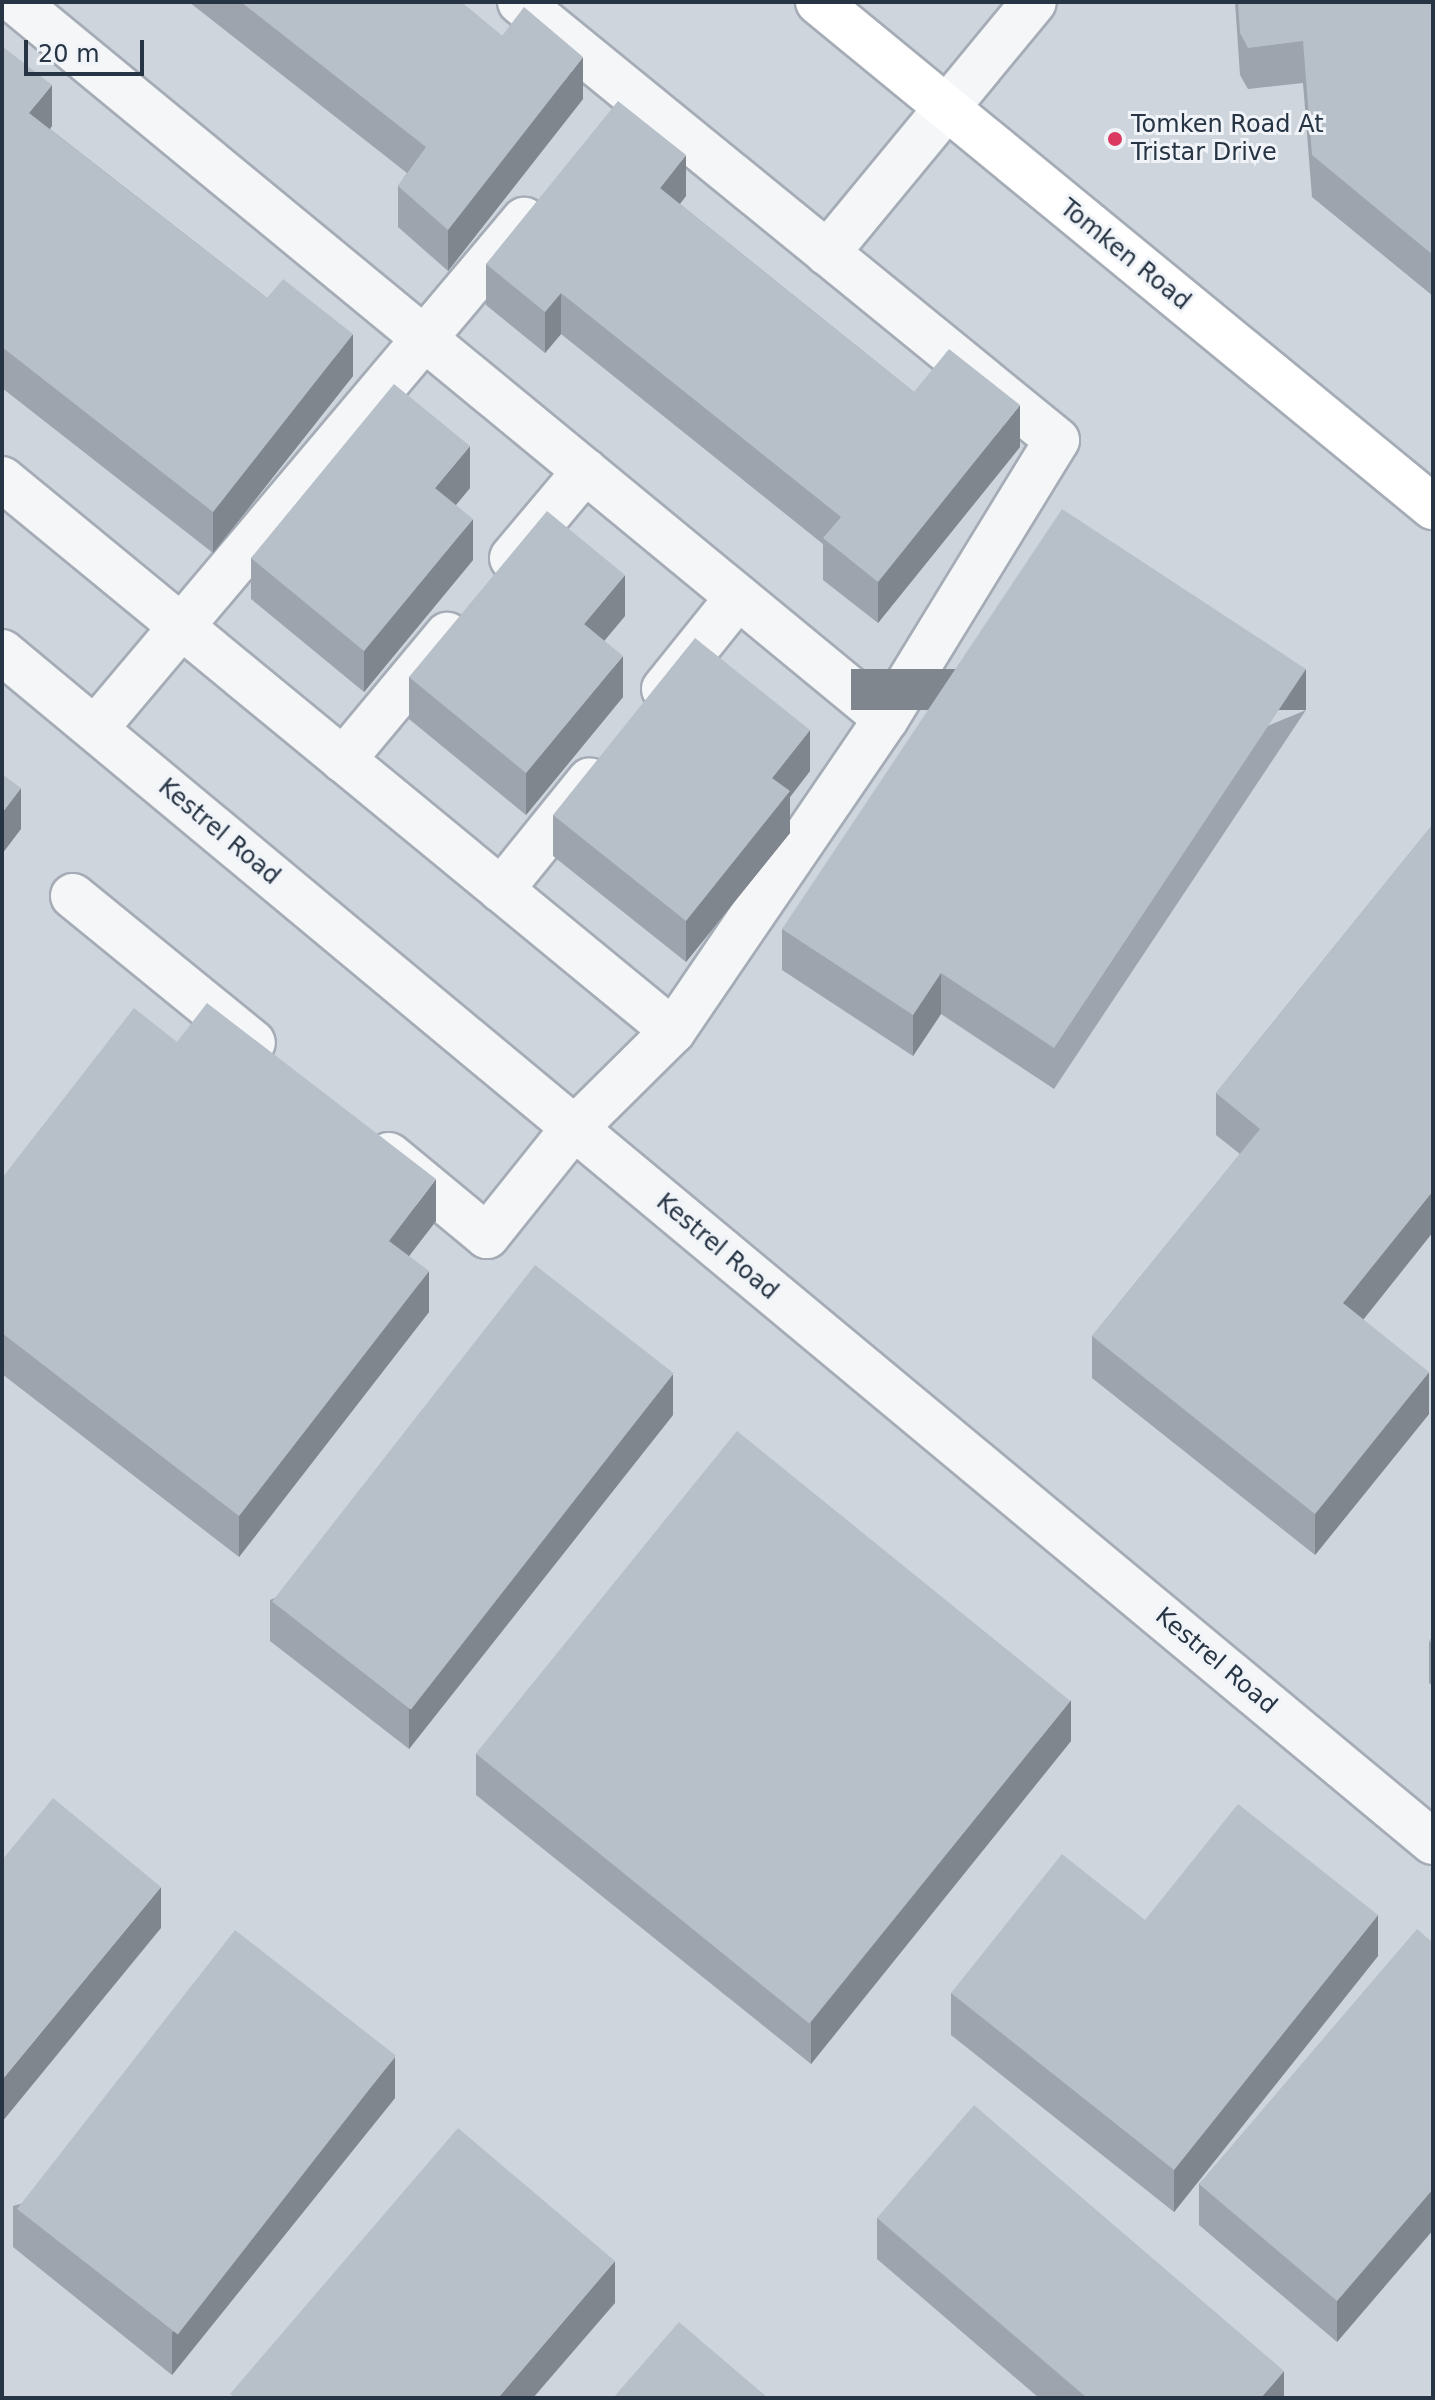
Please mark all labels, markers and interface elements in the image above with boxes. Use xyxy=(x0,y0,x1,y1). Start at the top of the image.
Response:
scale bar xyxy=(28,24,148,74)
text: 20 m xyxy=(38,40,100,68)
place label: Tomken Road At Tristar Drive xyxy=(1131,111,1324,167)
marker: Tomken Road At Tristar Drive xyxy=(1106,130,1124,148)
street label: Tomken Road xyxy=(1054,194,1196,316)
street label: Kestrel Road xyxy=(152,773,286,891)
street label: Kestrel Road xyxy=(650,1188,784,1306)
street label: Kestrel Road xyxy=(1149,1602,1283,1720)

